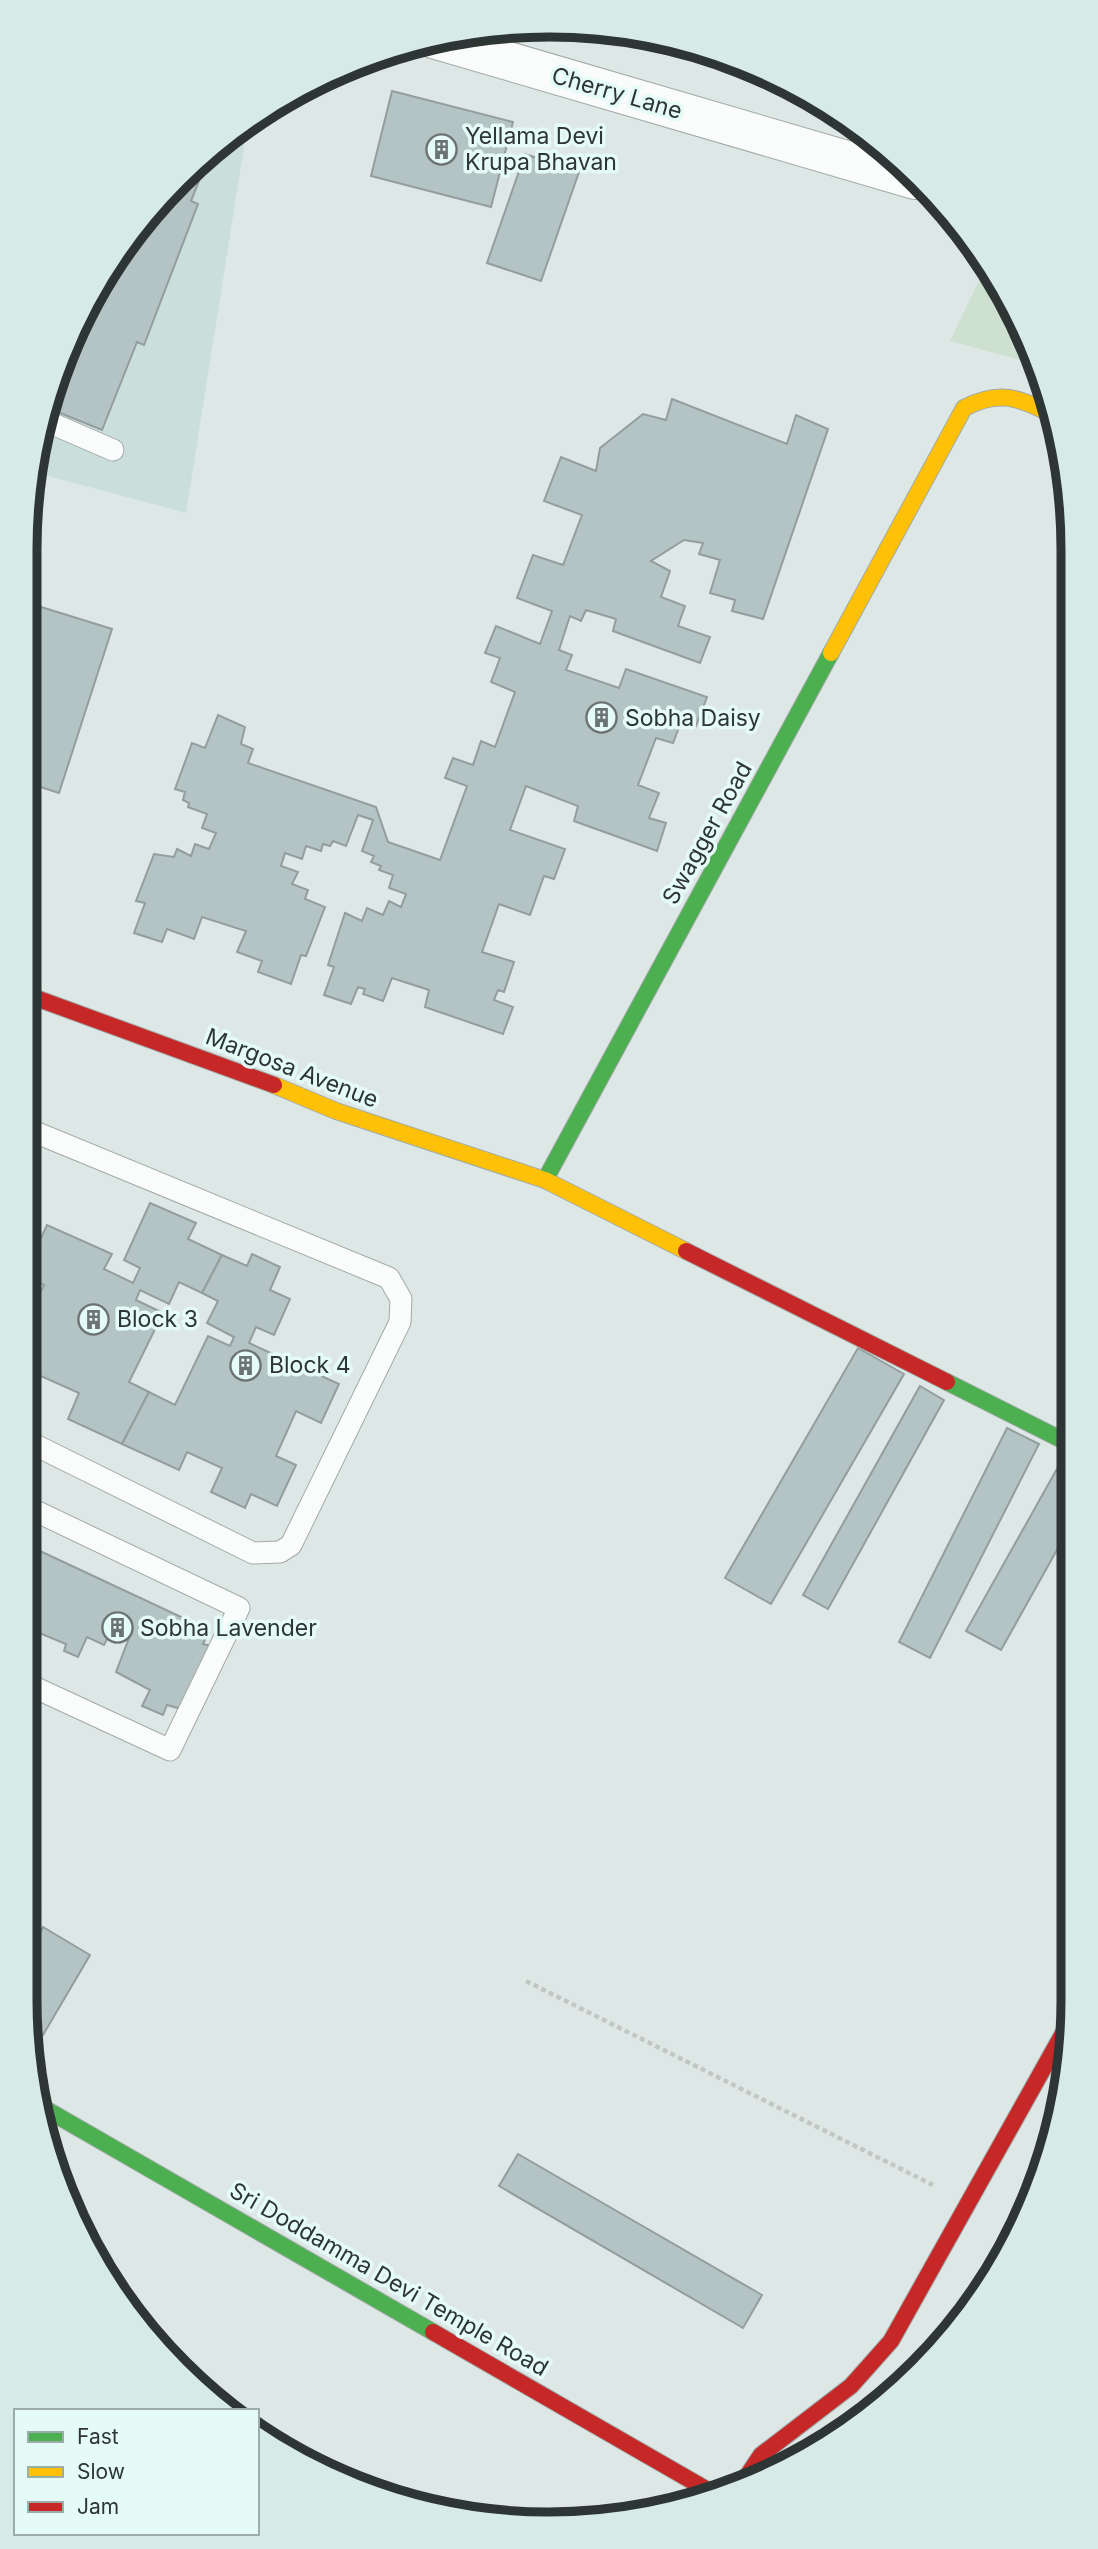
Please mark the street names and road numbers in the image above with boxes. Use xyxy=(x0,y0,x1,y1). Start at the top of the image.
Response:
street label: Cherry Lane xyxy=(549,61,685,125)
street label: Swagger Road xyxy=(656,757,758,909)
street label: Margosa Avenue xyxy=(202,1022,382,1114)
street label: Sri Doddamma Devi Temple Road xyxy=(225,2176,553,2382)

